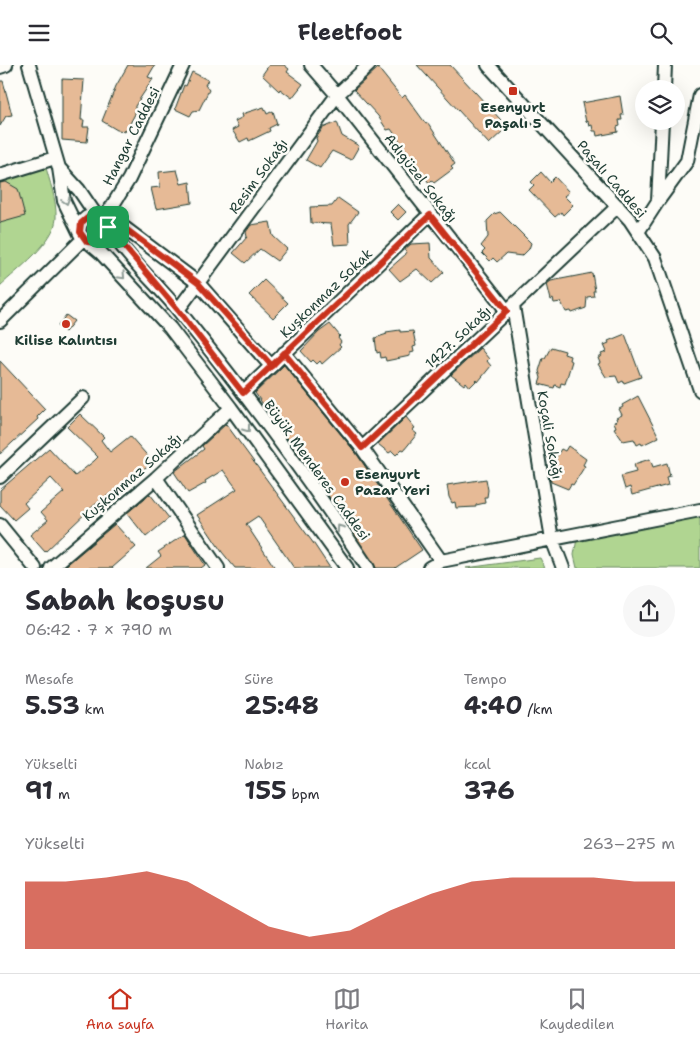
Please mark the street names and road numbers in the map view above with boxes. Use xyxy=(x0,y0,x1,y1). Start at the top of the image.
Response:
street label: Hangar Caddesi xyxy=(98,84,164,188)
street label: Adıgüzel Sokağı xyxy=(381,130,461,226)
street label: Resim Sokağı xyxy=(225,135,291,217)
street label: Paşalı Caddesi xyxy=(573,136,651,222)
street label: Kuşkonmaz Sokak xyxy=(276,244,376,342)
street label: 1427. Sokağı xyxy=(421,302,495,372)
street label: Koçali Sokağı xyxy=(533,389,567,481)
street label: Büyük Menderes Caddesi xyxy=(260,396,374,544)
street label: Kuşkonmaz Sokağı xyxy=(79,429,185,525)

